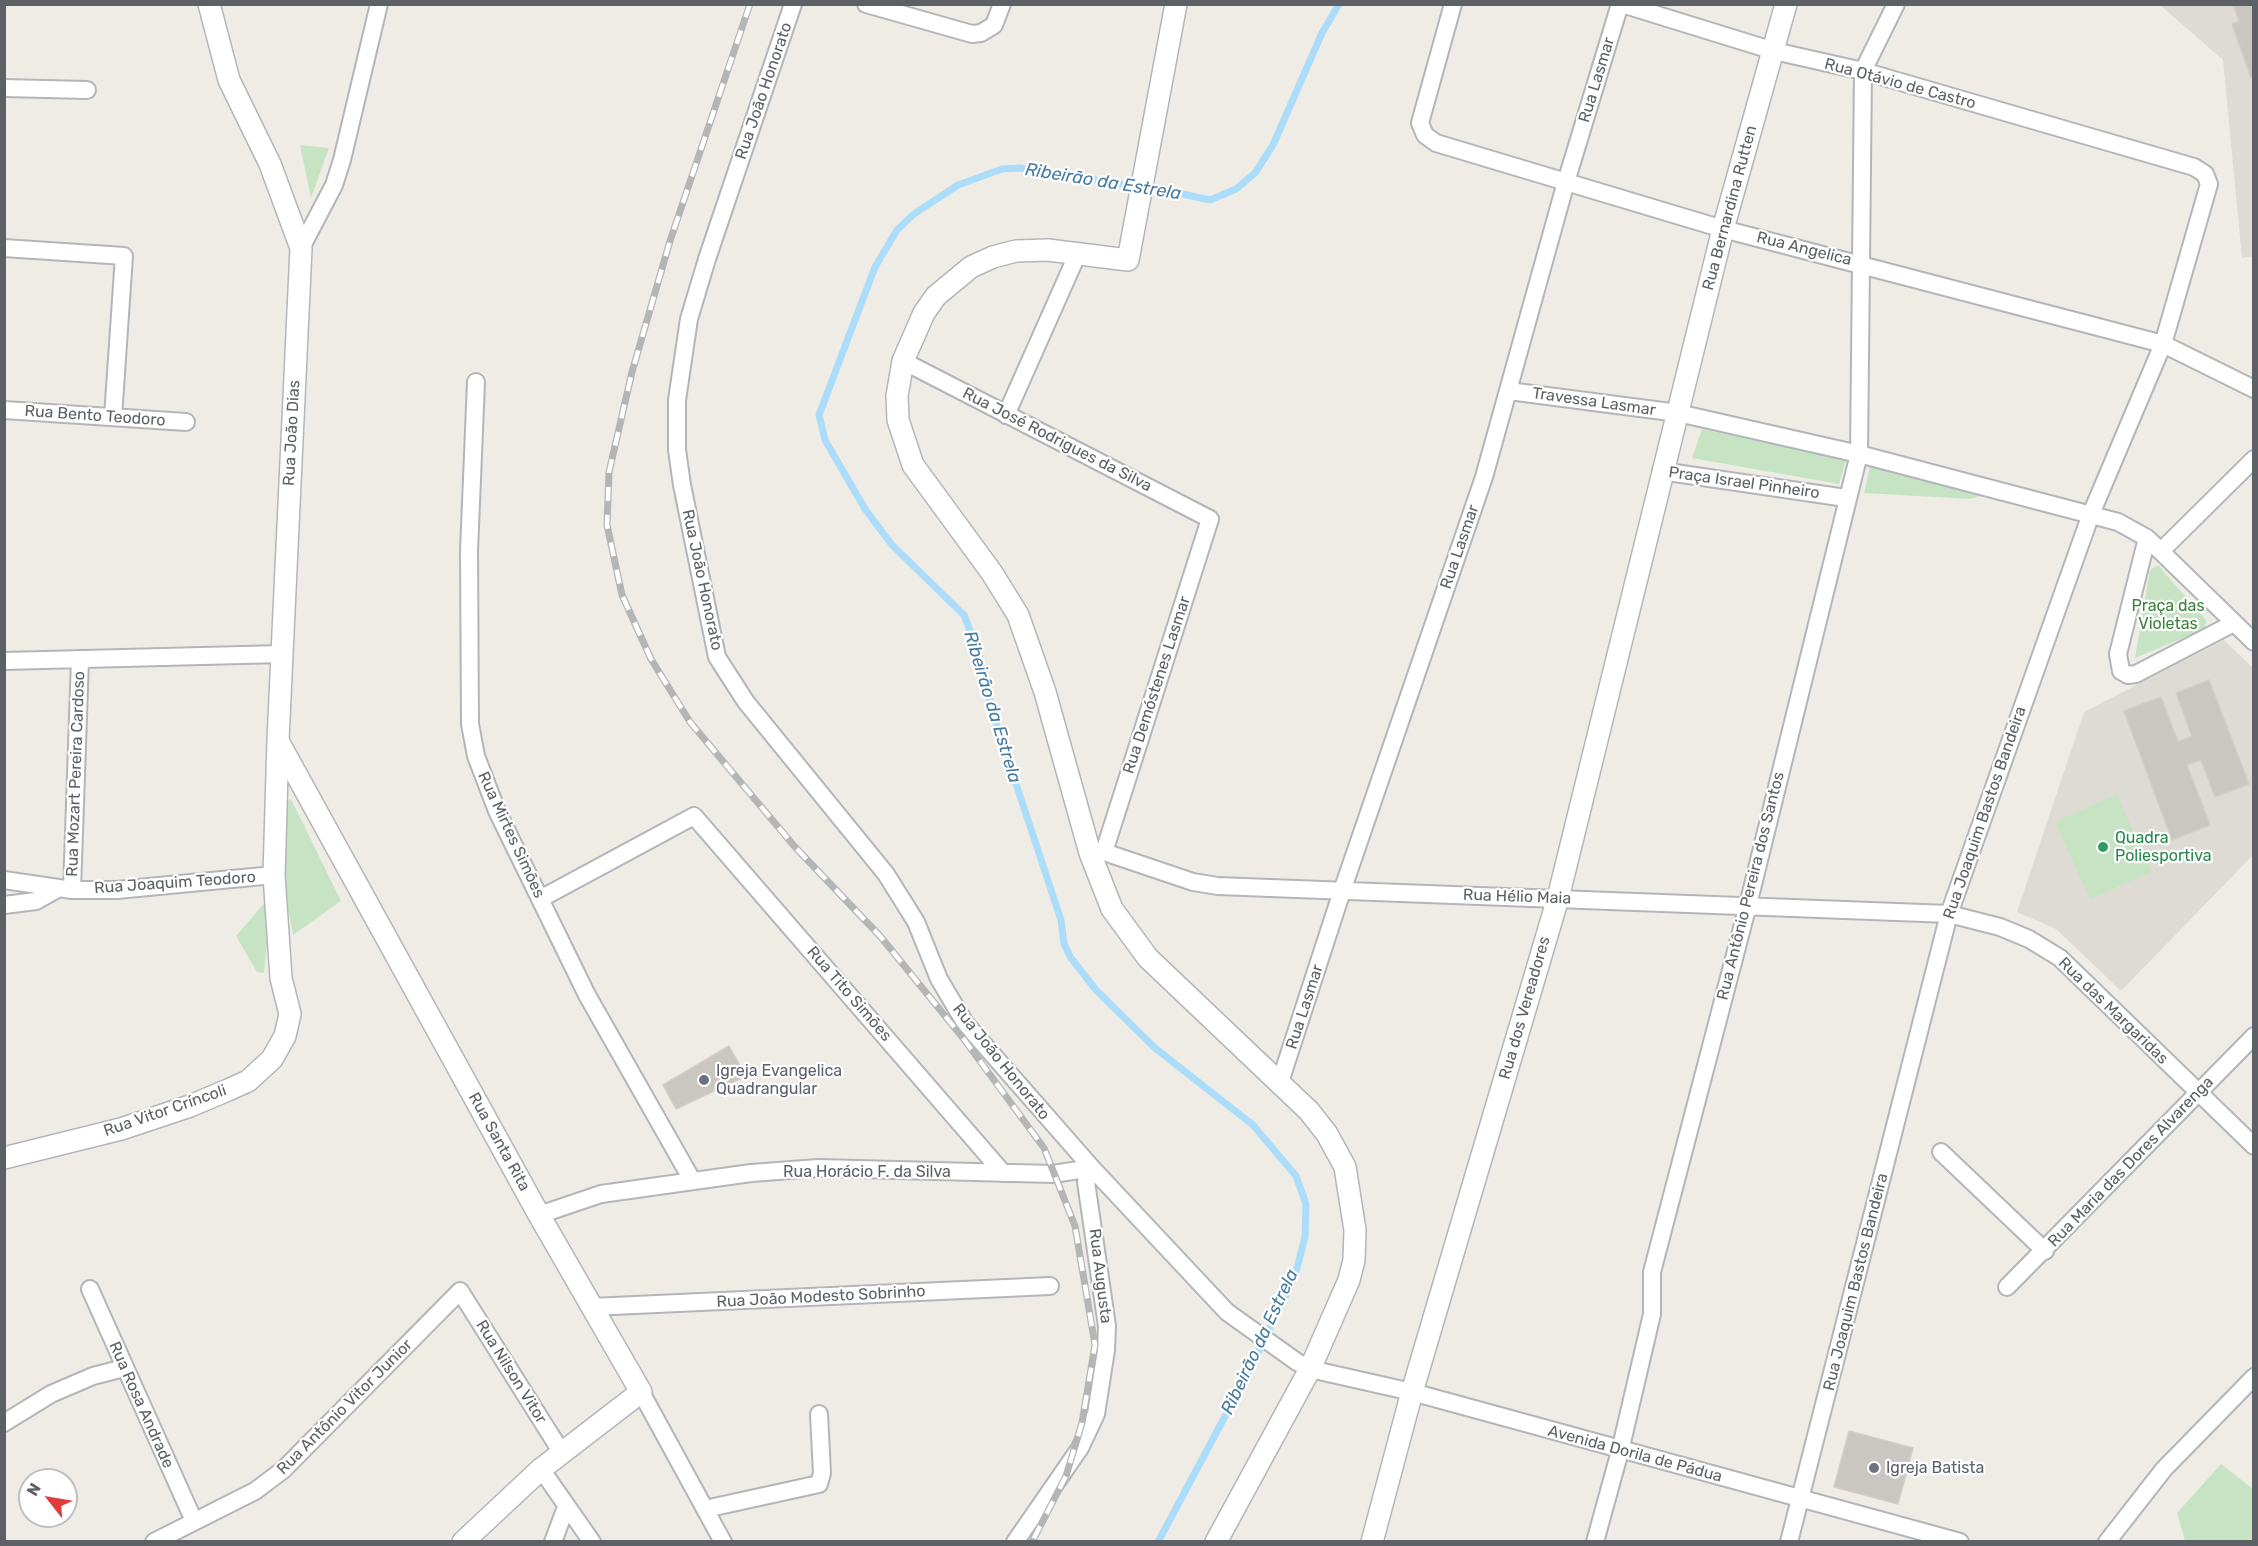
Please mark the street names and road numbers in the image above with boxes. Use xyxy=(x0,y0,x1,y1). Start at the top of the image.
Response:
street label: Rua João Honorato xyxy=(732,20,796,162)
street label: Rua Lasmar xyxy=(1575,35,1619,125)
street label: Rua Otávio de Castro xyxy=(1822,55,1978,113)
street label: Rua Bernardina Rutten xyxy=(1699,123,1761,293)
street label: Rua Angelica xyxy=(1755,228,1853,270)
street label: Rua João Dias xyxy=(280,380,304,486)
street label: Rua José Rodrigues da Silva xyxy=(959,384,1155,496)
street label: Travessa Lasmar xyxy=(1531,384,1657,420)
street label: Rua Bento Teodoro xyxy=(24,402,166,430)
street label: Praça Israel Pinheiro xyxy=(1667,463,1821,503)
street label: Rua Lasmar xyxy=(1437,502,1483,592)
street label: Rua João Honorato xyxy=(678,508,726,652)
street label: Rua Demóstenes Lasmar xyxy=(1119,594,1195,776)
street label: Rua Mozart Pereira Cardoso xyxy=(63,671,89,877)
street label: Rua Joaquim Bastos Bandeira xyxy=(1940,704,2030,922)
street label: Rua Mirtes Simões xyxy=(473,769,549,901)
street label: Rua Antônio Pereira dos Santos xyxy=(1713,770,1789,1002)
street label: Rua Joaquim Teodoro xyxy=(94,868,256,898)
street label: Rua Hélio Maia xyxy=(1463,886,1571,908)
street label: Rua dos Vereadores xyxy=(1495,934,1555,1082)
street label: Rua Tito Simões xyxy=(803,943,895,1045)
street label: Rua das Margaridas xyxy=(2054,954,2172,1068)
street label: Rua Lasmar xyxy=(1282,962,1328,1052)
street label: Rua João Honorato xyxy=(948,1000,1054,1124)
street label: Rua Maria das Dores Alvarenga xyxy=(2044,1073,2218,1251)
street label: Rua Vitor Críncoli xyxy=(101,1081,229,1141)
street label: Rua Santa Rita xyxy=(464,1089,534,1195)
street label: Rua Horácio F. da Silva xyxy=(783,1162,951,1182)
street label: Rua Joaquim Bastos Bandeira xyxy=(1820,1171,1892,1393)
street label: Rua Augusta xyxy=(1085,1227,1115,1325)
street label: Rua João Modesto Sobrinho xyxy=(716,1282,926,1312)
street label: Rua Nilson Vitor xyxy=(471,1317,551,1427)
street label: Rua Antônio Vitor Junior xyxy=(273,1335,417,1479)
street label: Rua Rosa Andrade xyxy=(104,1339,178,1471)
street label: Avenida Dorila de Pádua xyxy=(1546,1421,1724,1487)

